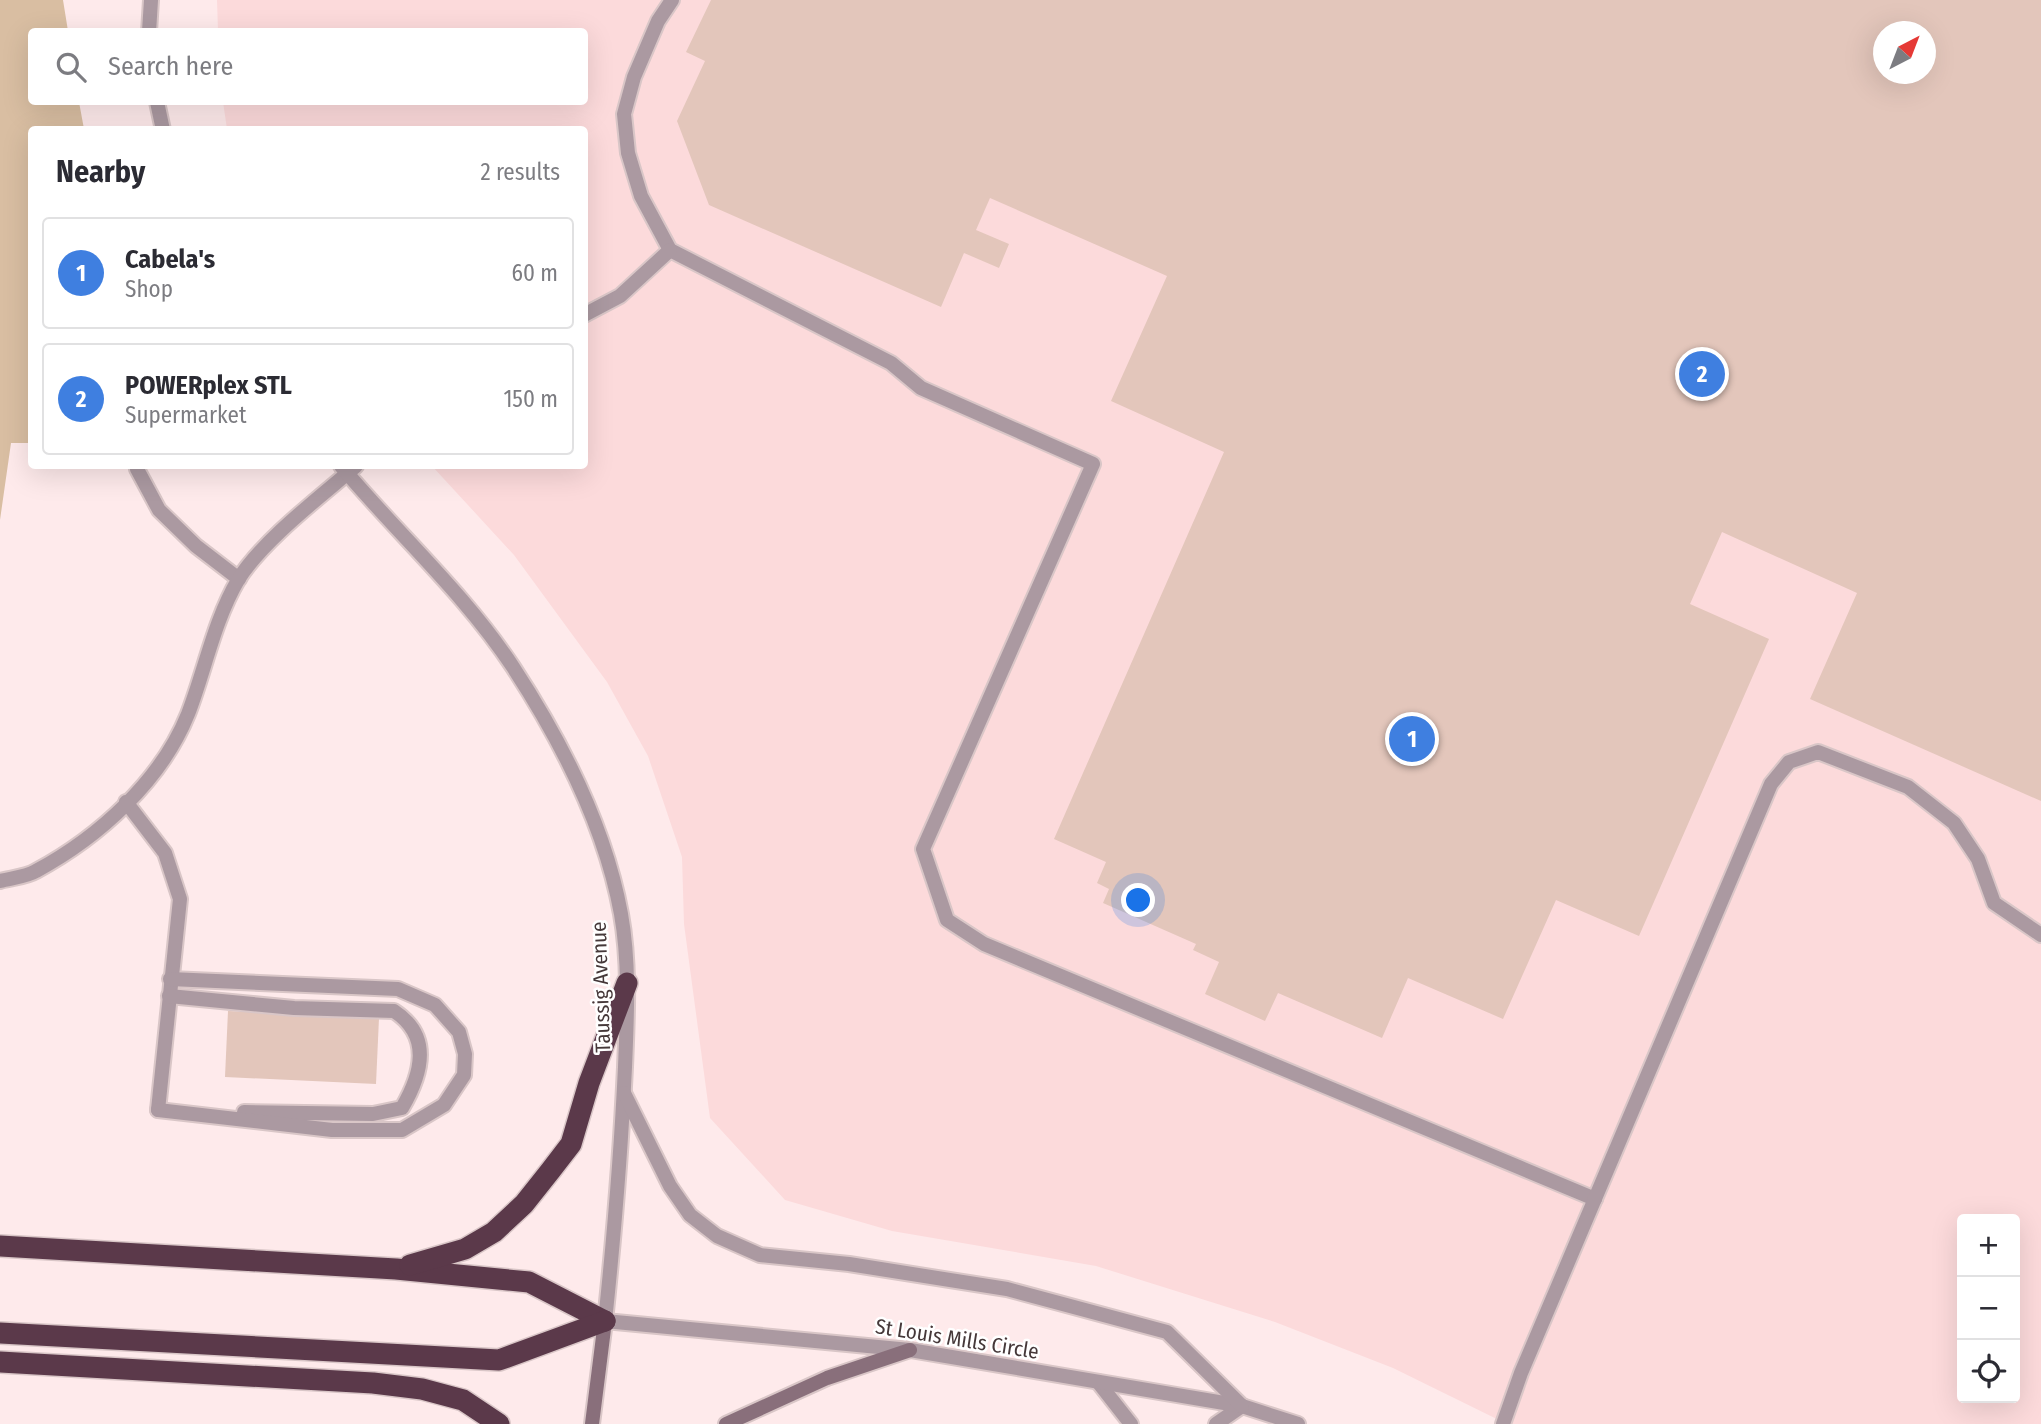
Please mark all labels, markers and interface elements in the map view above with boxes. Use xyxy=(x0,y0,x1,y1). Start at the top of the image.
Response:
north arrow xyxy=(1873,21,1936,84)
search box xyxy=(28,28,588,105)
icon: search xyxy=(52,48,90,86)
text: Search here xyxy=(108,51,233,82)
text: Nearby xyxy=(56,154,145,190)
text: 2 results xyxy=(480,158,560,186)
text: Cabela's xyxy=(125,244,215,275)
text: 1 xyxy=(76,259,86,287)
text: 60 m xyxy=(512,259,558,287)
text: Shop xyxy=(125,275,173,303)
pin: 2 xyxy=(1679,348,1725,400)
text: POWERplex STL xyxy=(125,370,292,401)
text: 2 xyxy=(76,385,86,413)
text: 150 m xyxy=(503,385,558,413)
text: Supermarket xyxy=(125,401,246,429)
pin: 1 xyxy=(1389,713,1435,765)
your location xyxy=(1121,883,1155,917)
street label: Taussig Avenue xyxy=(586,921,616,1053)
map controls xyxy=(1957,1214,2020,1403)
button: + xyxy=(1957,1214,2020,1277)
button: − xyxy=(1957,1277,2020,1340)
street label: St Louis Mills Circle xyxy=(873,1313,1041,1365)
button: locate xyxy=(1957,1340,2020,1403)

